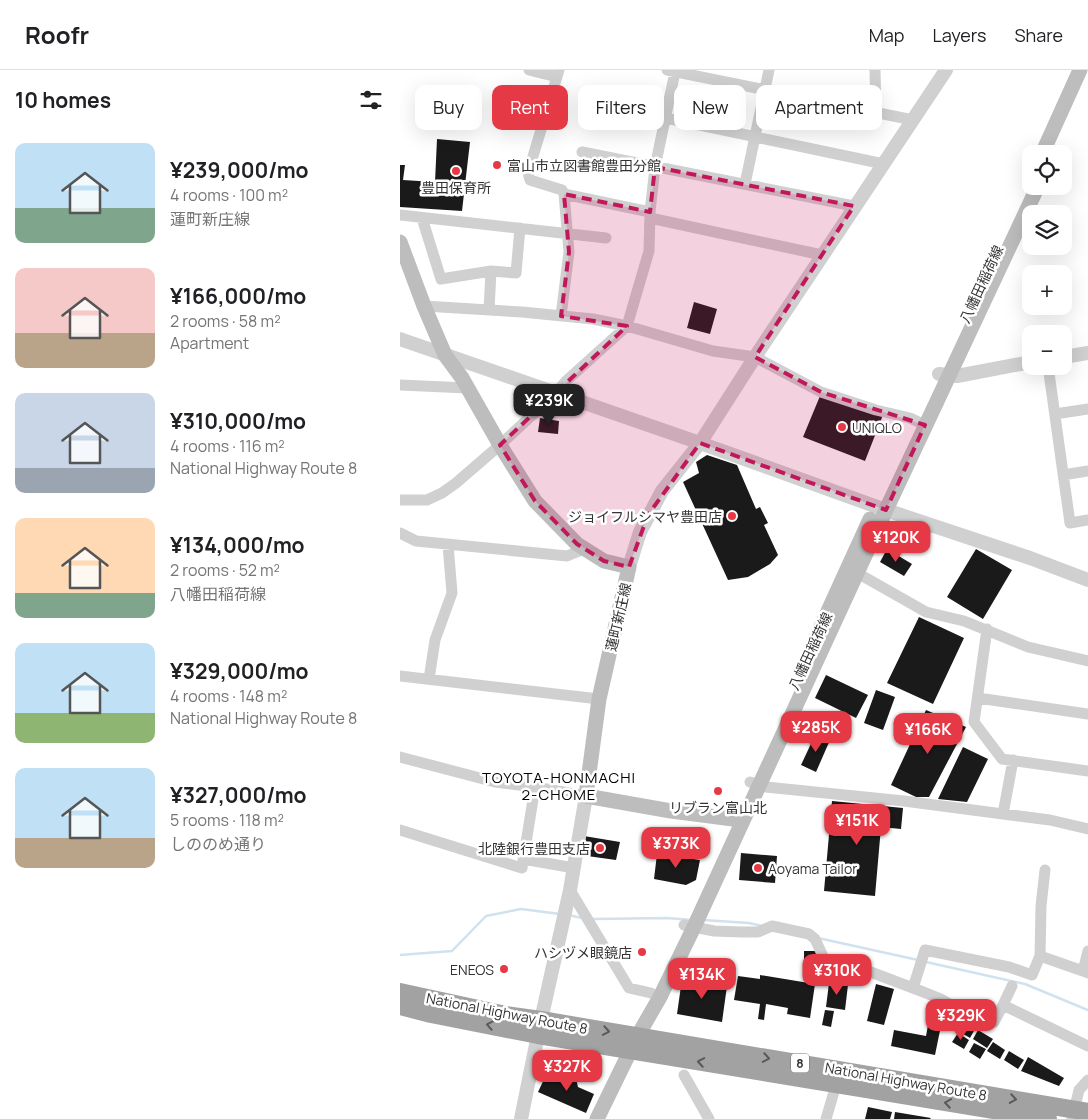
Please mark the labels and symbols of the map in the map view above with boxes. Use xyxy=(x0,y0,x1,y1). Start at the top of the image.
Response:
place label: 富山市立図書館豊田分館 xyxy=(507,156,661,175)
marker: 富山市立図書館豊田分館 xyxy=(491,159,503,171)
marker: 豊田保育所 xyxy=(450,165,462,177)
place label: 豊田保育所 xyxy=(421,178,491,197)
street label: 八幡田稲荷線 xyxy=(955,242,1007,326)
pin: ¥239K xyxy=(514,384,584,426)
place label: UNIQLO xyxy=(852,418,902,437)
marker: UNIQLO xyxy=(836,421,848,433)
place label: ジョイフルシマヤ豊田店 xyxy=(568,507,722,526)
marker: ジョイフルシマヤ豊田店 xyxy=(726,510,738,522)
pin: ¥120K xyxy=(861,520,931,563)
street label: 蓮町新庄線 xyxy=(601,581,635,653)
street label: 八幡田稲荷線 xyxy=(784,609,836,693)
pin: ¥285K xyxy=(781,710,851,753)
pin: ¥166K xyxy=(893,712,963,755)
district label: TOYOTA-HONMACHI 2-CHOME xyxy=(482,767,636,805)
marker: リブラン富山北 xyxy=(712,785,724,797)
place label: リブラン富山北 xyxy=(669,798,767,817)
pin: ¥151K xyxy=(822,804,892,846)
pin: ¥373K xyxy=(641,826,711,869)
place label: 北陸銀行豊田支店 xyxy=(478,839,590,858)
marker: 北陸銀行豊田支店 xyxy=(594,842,606,854)
place label: Aoyama Tailor xyxy=(768,859,857,878)
marker: Aoyama Tailor xyxy=(752,862,764,874)
place label: ハシヅメ眼鏡店 xyxy=(534,943,632,962)
marker: ハシヅメ眼鏡店 xyxy=(636,946,648,958)
pin: ¥310K xyxy=(802,954,872,996)
pin: ¥134K xyxy=(667,958,737,1000)
place label: ENEOS xyxy=(450,960,494,979)
marker: ENEOS xyxy=(498,963,510,975)
street label: National Highway Route 8 xyxy=(425,988,589,1038)
pin: ¥329K xyxy=(926,998,996,1041)
one-way arrow xyxy=(486,1021,494,1031)
one-way arrow xyxy=(601,1026,610,1036)
pin: ¥327K xyxy=(532,1050,602,1092)
one-way arrow xyxy=(762,1052,770,1062)
road number: 8 xyxy=(791,1054,809,1072)
one-way arrow xyxy=(697,1057,705,1068)
street label: National Highway Route 8 xyxy=(824,1057,988,1105)
one-way arrow xyxy=(1008,1094,1017,1104)
one-way arrow xyxy=(944,1098,952,1108)

